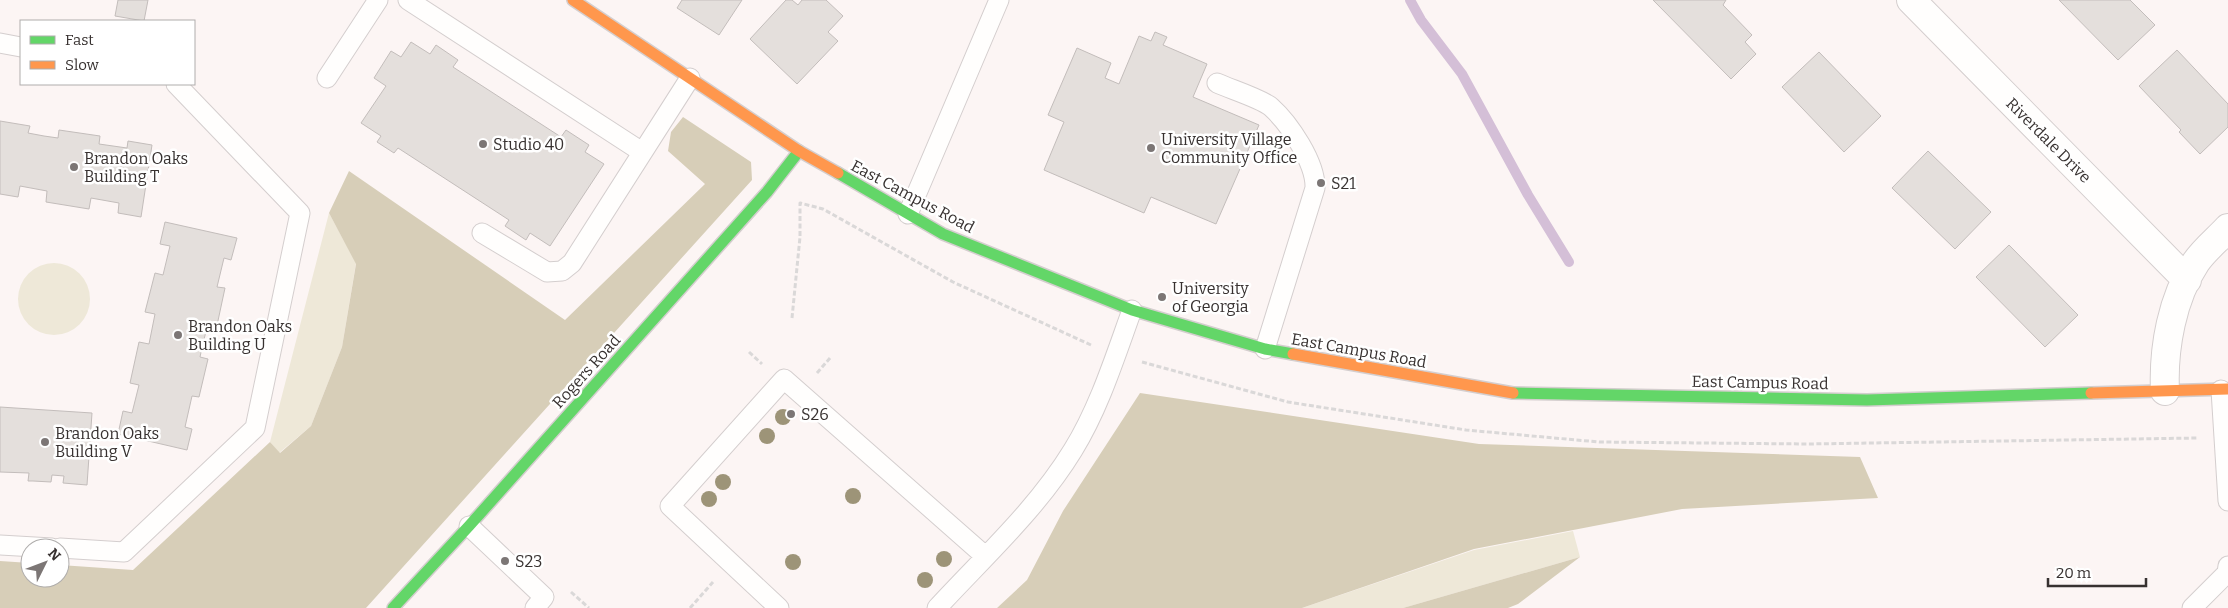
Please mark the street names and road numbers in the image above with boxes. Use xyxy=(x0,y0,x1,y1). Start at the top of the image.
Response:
street label: Riverdale Drive xyxy=(2002,94,2095,187)
street label: East Campus Road xyxy=(848,156,978,237)
street label: East Campus Road xyxy=(1290,329,1429,372)
street label: Rogers Road xyxy=(548,330,625,412)
street label: East Campus Road xyxy=(1691,372,1829,393)

